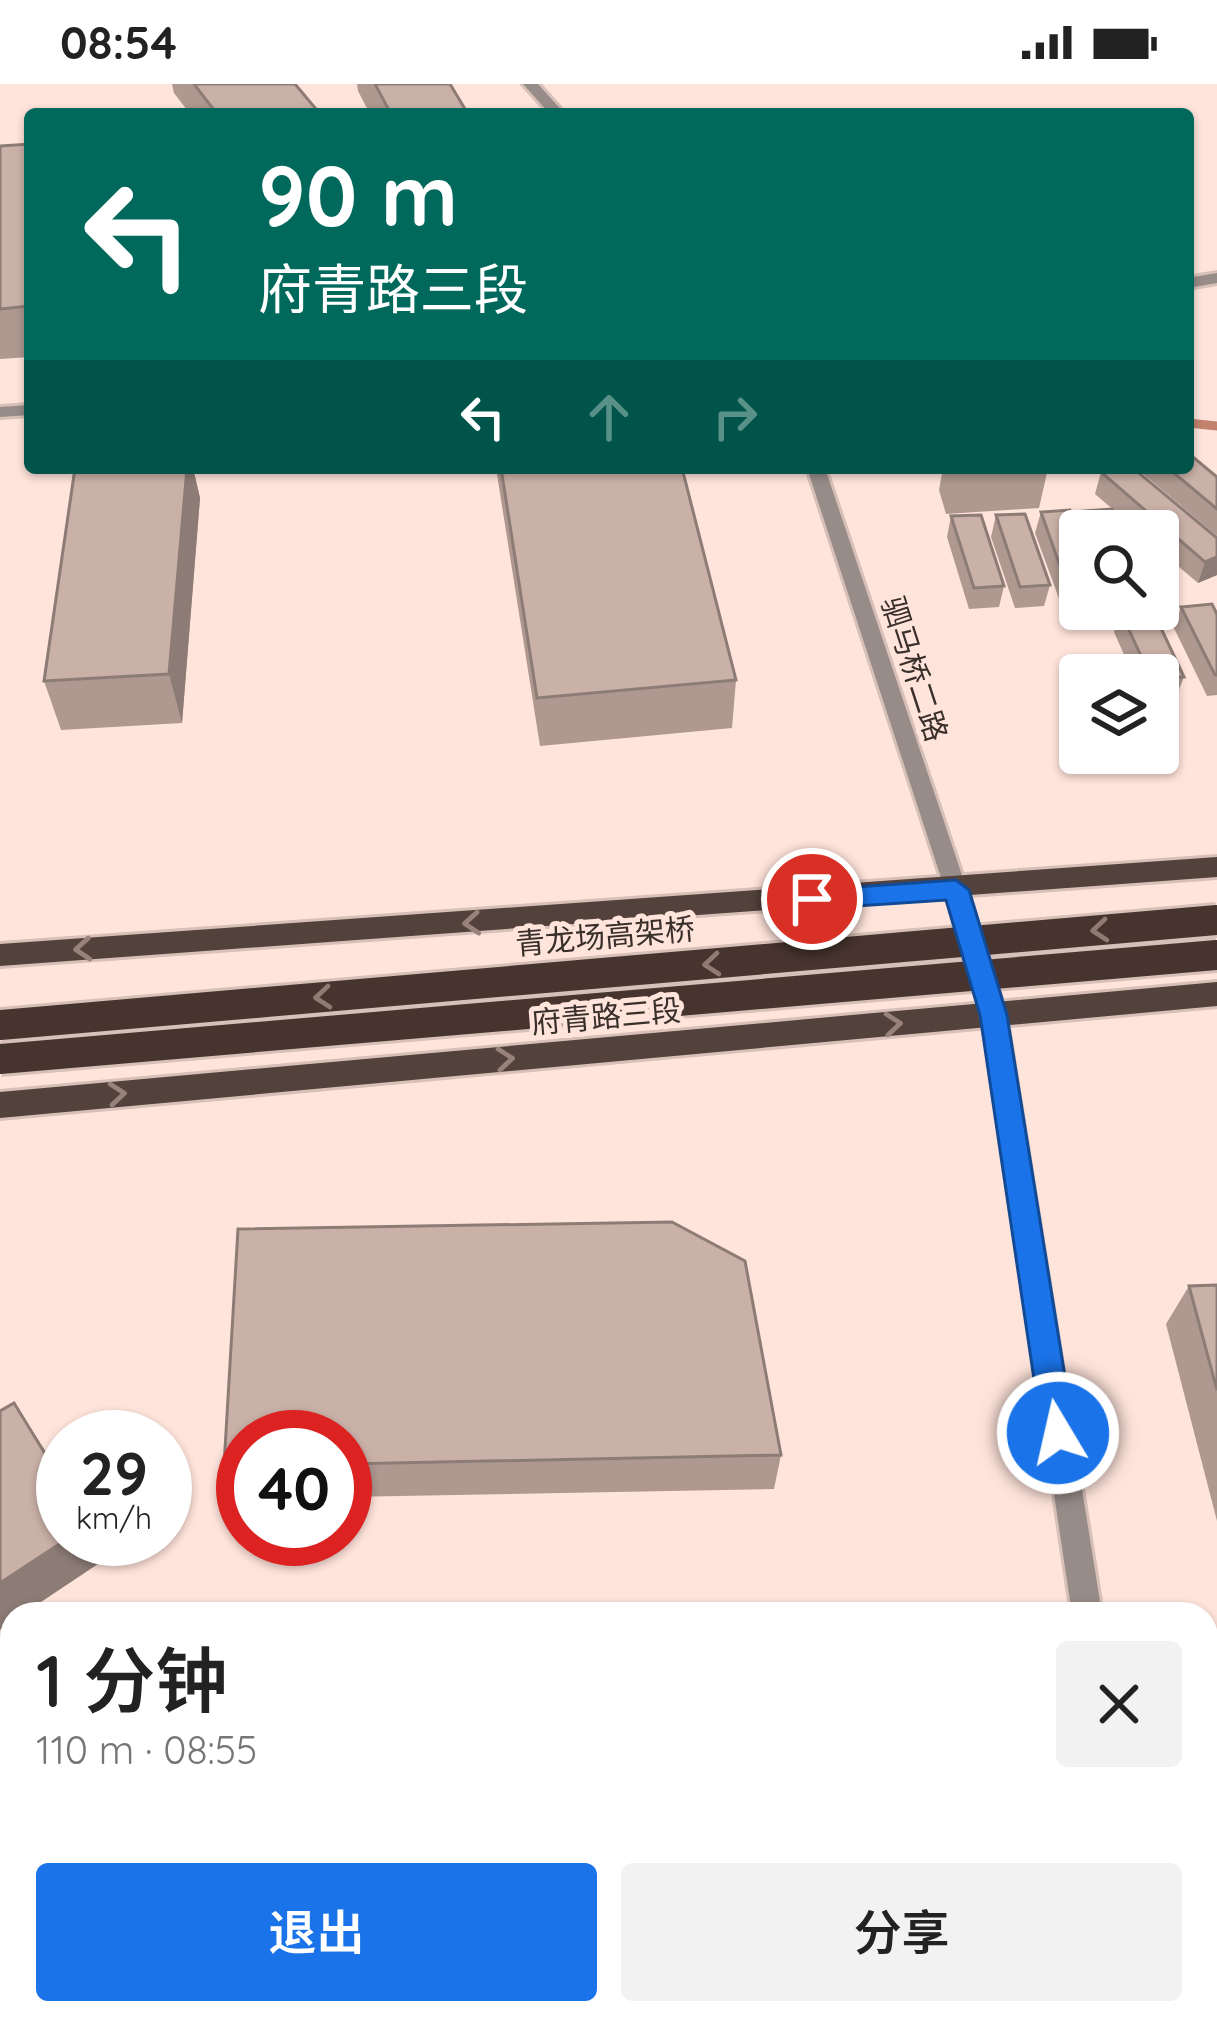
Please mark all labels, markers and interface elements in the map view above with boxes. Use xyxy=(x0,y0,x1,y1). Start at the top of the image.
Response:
text: 08:54 xyxy=(60,14,177,70)
text: 90 m xyxy=(258,142,458,247)
icon: left xyxy=(60,156,216,312)
text: 府青路三段 xyxy=(258,255,528,323)
icon: left xyxy=(450,384,516,450)
icon: ahead xyxy=(576,384,642,450)
icon: right xyxy=(702,384,768,450)
map controls xyxy=(1059,510,1179,774)
button: search xyxy=(1059,510,1179,630)
street label: 驷马桥二路 xyxy=(874,591,956,746)
button: layers xyxy=(1059,654,1179,774)
pin xyxy=(761,848,863,950)
icon: arrive xyxy=(779,866,845,932)
one-way arrow xyxy=(462,909,481,935)
street label: 青龙场高架桥 xyxy=(514,909,696,963)
one-way arrow xyxy=(1091,917,1110,943)
one-way arrow xyxy=(73,936,92,962)
one-way arrow xyxy=(702,950,721,976)
one-way arrow xyxy=(313,984,332,1009)
street label: 府青路三段 xyxy=(530,991,682,1041)
one-way arrow xyxy=(884,1012,903,1037)
one-way arrow xyxy=(496,1047,515,1073)
one-way arrow xyxy=(107,1082,126,1107)
position arrow xyxy=(995,1370,1121,1496)
speed limit sign: 40 xyxy=(216,1410,372,1566)
text: 29 xyxy=(80,1435,148,1510)
text: km/h xyxy=(76,1499,152,1537)
text: 1 分钟 xyxy=(36,1635,228,1725)
button: close xyxy=(1056,1641,1182,1767)
text: 110 m · 08:55 xyxy=(36,1725,257,1774)
button: 退出 xyxy=(36,1863,597,2001)
button: 分享 xyxy=(621,1863,1182,2001)

